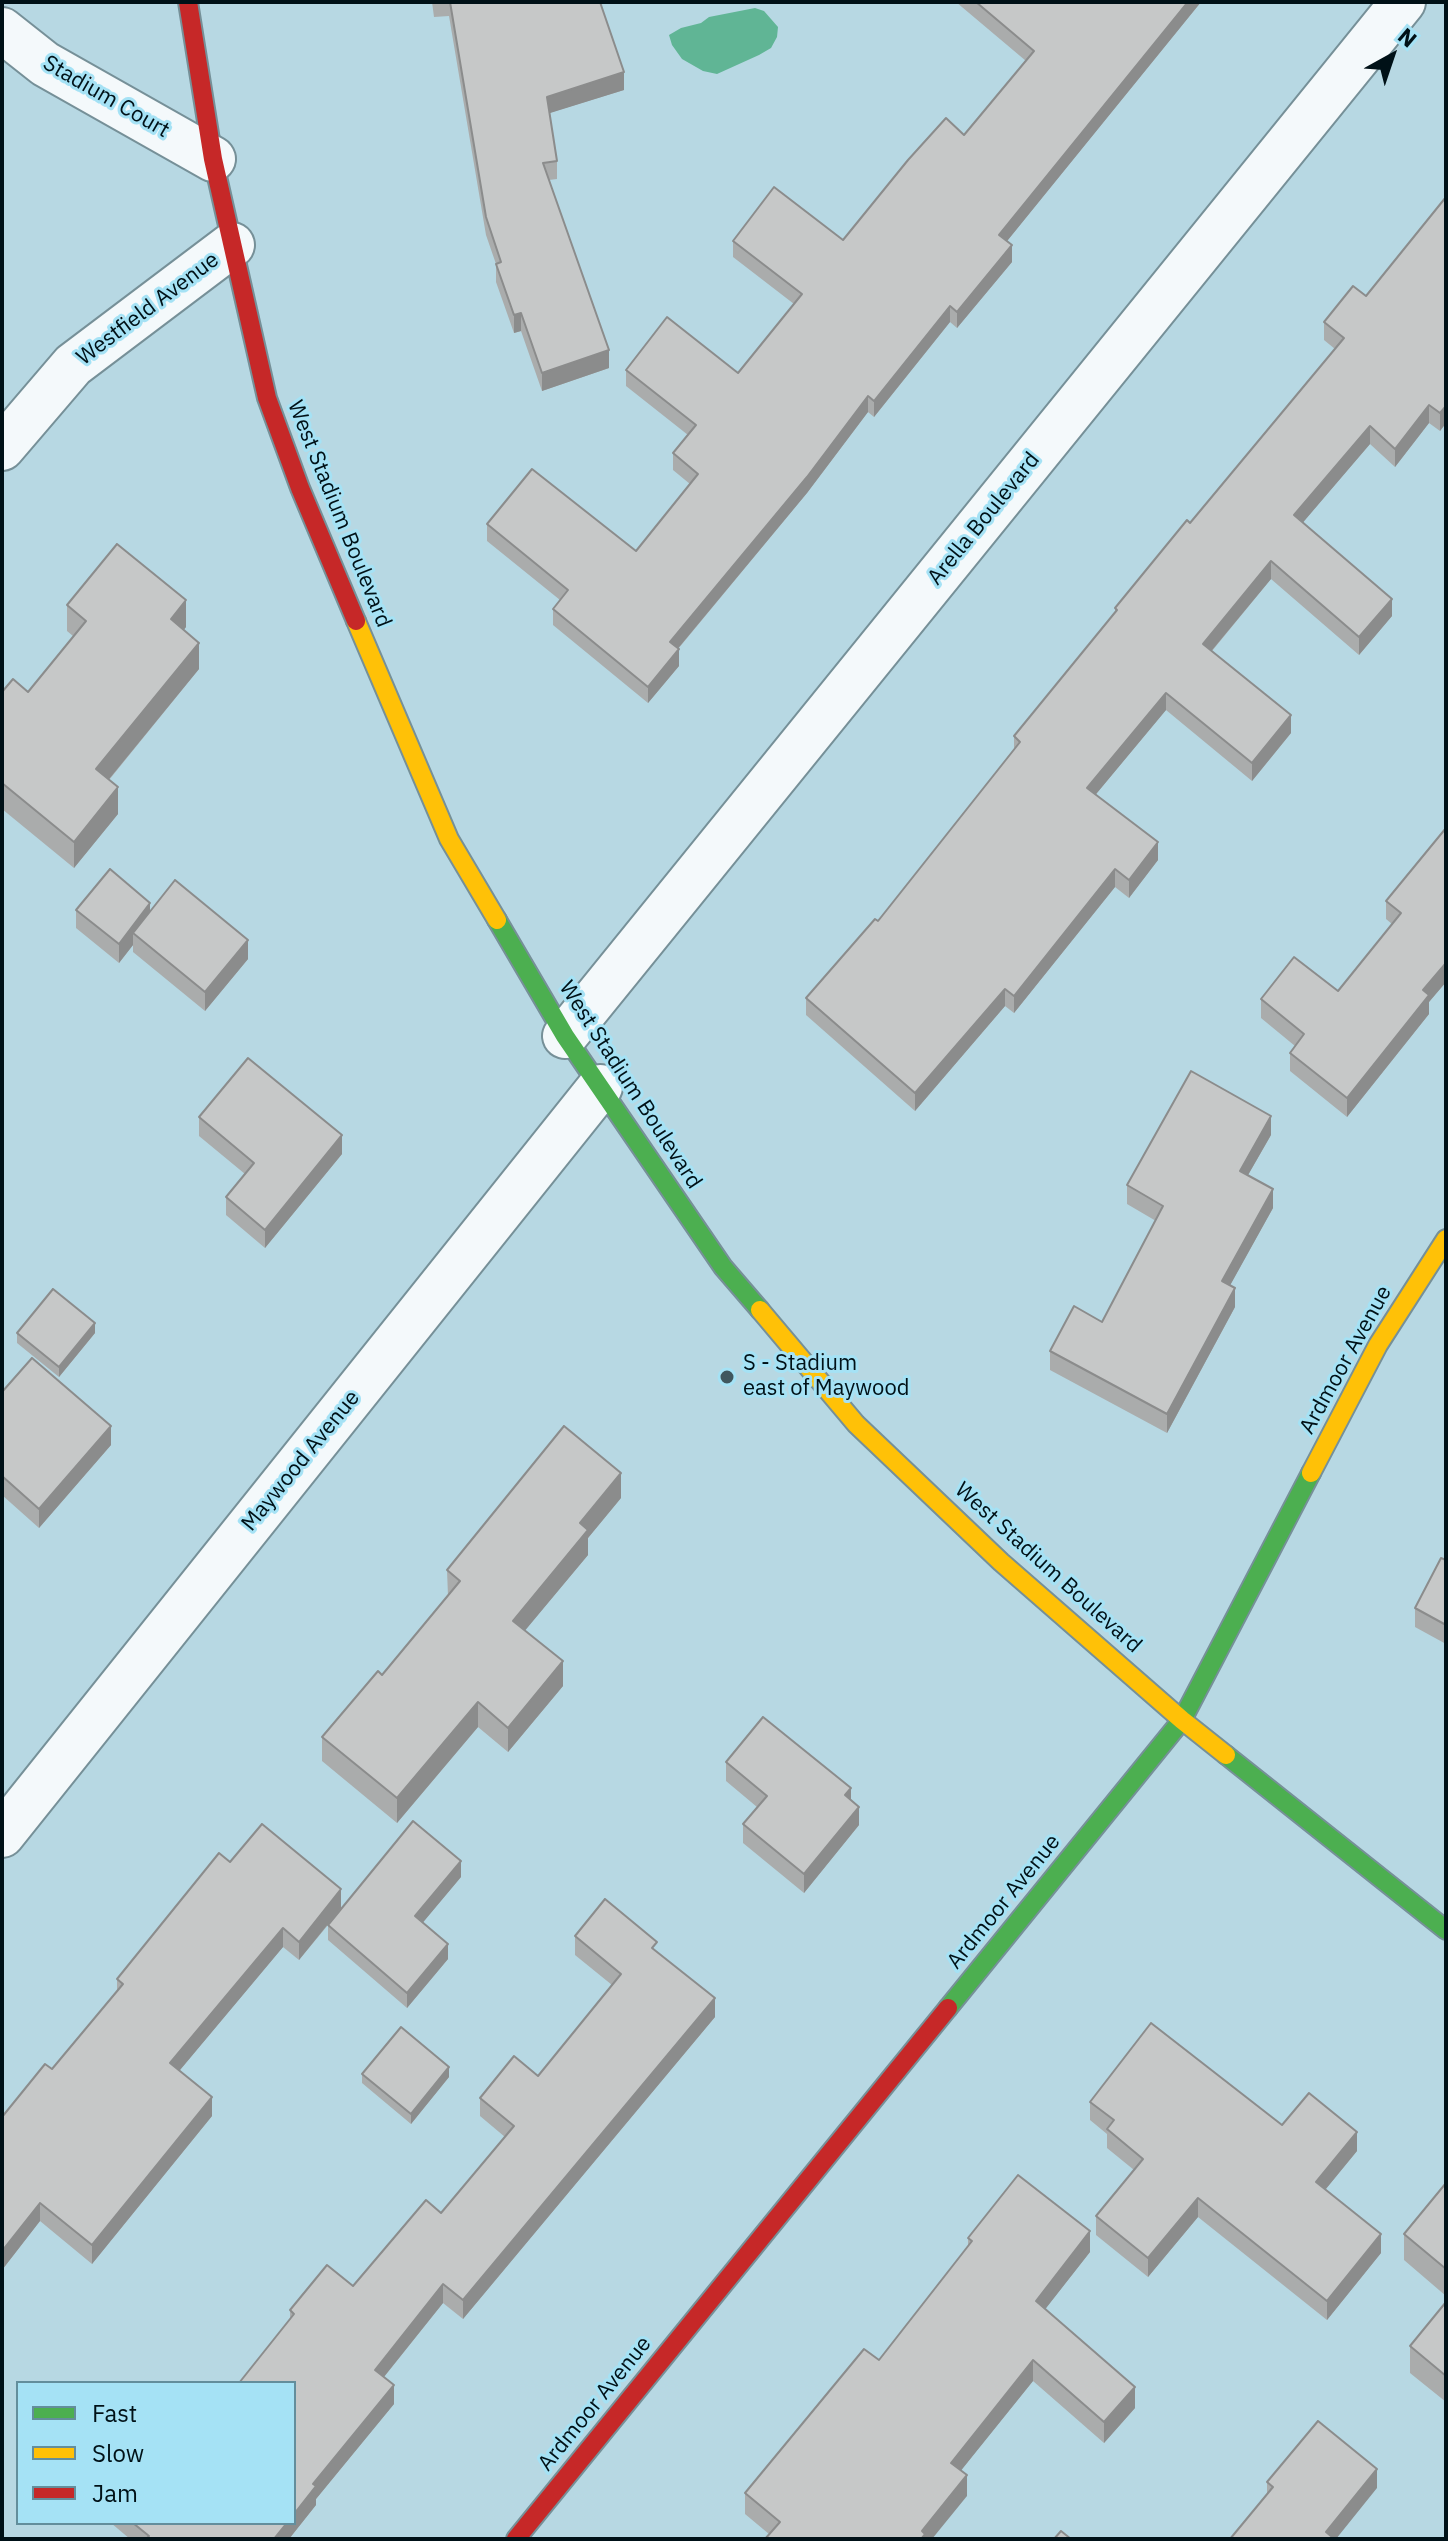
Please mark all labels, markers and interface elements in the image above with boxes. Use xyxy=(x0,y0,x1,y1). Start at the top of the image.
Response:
north arrow xyxy=(1352,16,1432,96)
text: N xyxy=(1392,21,1423,53)
street label: Stadium Court xyxy=(38,50,174,144)
street label: Westfield Avenue xyxy=(72,247,224,371)
street label: West Stadium Boulevard xyxy=(281,397,397,631)
street label: Arella Boulevard xyxy=(922,447,1046,591)
street label: West Stadium Boulevard xyxy=(553,976,707,1194)
street label: Ardmoor Avenue xyxy=(1294,1281,1398,1439)
place label: S - Stadium east of Maywood xyxy=(743,1351,909,1402)
marker: S - Stadium east of Maywood xyxy=(718,1368,736,1386)
street label: Maywood Avenue xyxy=(236,1385,366,1537)
street label: West Stadium Boulevard xyxy=(949,1477,1147,1659)
street label: Ardmoor Avenue xyxy=(942,1829,1066,1975)
street label: Ardmoor Avenue xyxy=(533,2331,657,2477)
legend xyxy=(16,2381,296,2525)
text: Fast xyxy=(92,2397,137,2429)
text: Slow xyxy=(92,2437,144,2469)
text: Jam xyxy=(92,2477,138,2509)

